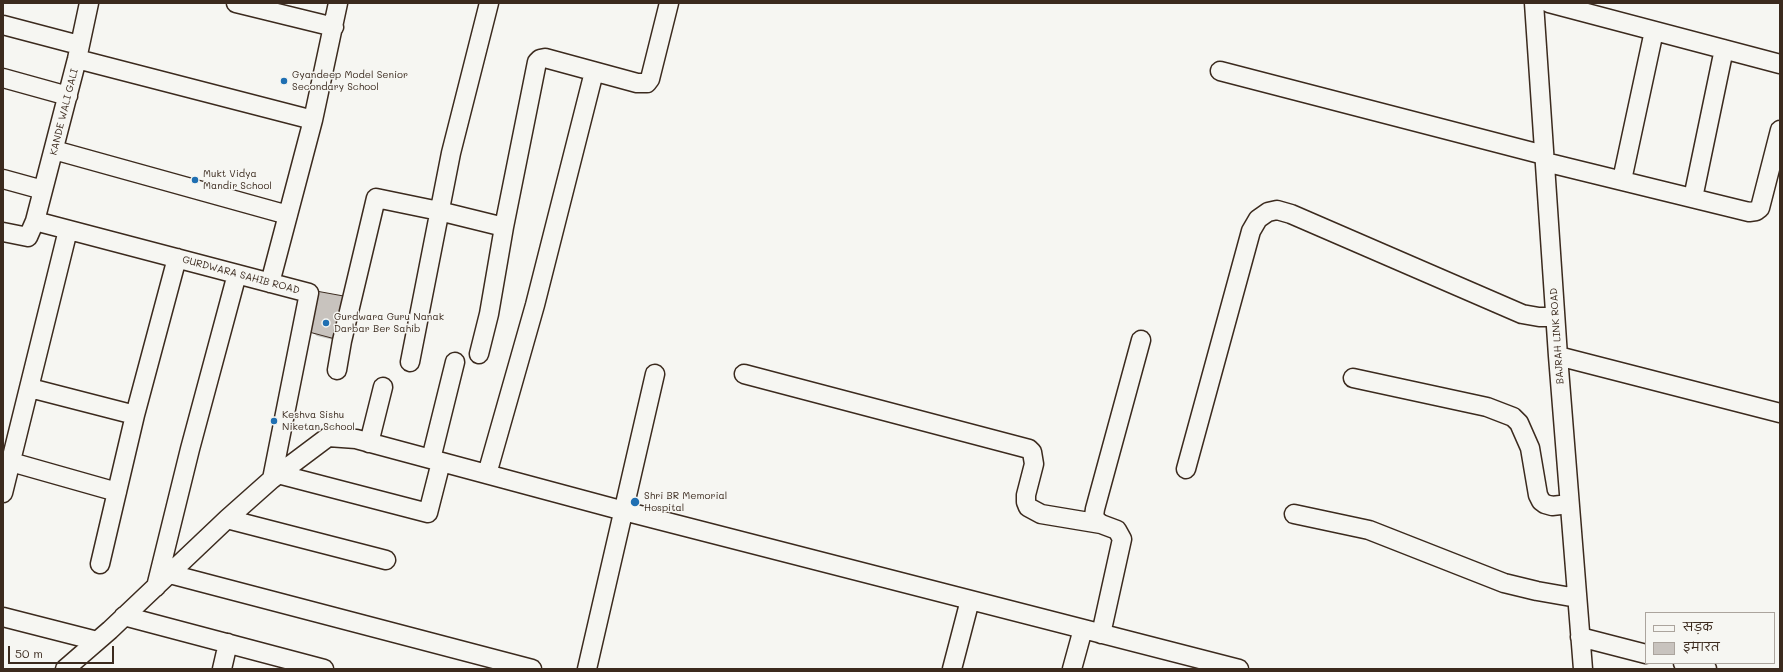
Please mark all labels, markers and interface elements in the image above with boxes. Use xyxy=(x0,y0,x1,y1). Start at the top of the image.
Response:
street label: KANDE WALI GALI xyxy=(47,68,81,156)
place label: Gyandeep Model Senior Secondary School xyxy=(292,69,408,92)
marker: Gyandeep Model Senior Secondary School xyxy=(279,76,289,86)
place label: Mukt Vidya Mandir School xyxy=(203,168,272,192)
marker: Mukt Vidya Mandir School xyxy=(190,175,200,185)
street label: GURDWARA SAHIB ROAD xyxy=(181,254,301,296)
street label: BAJRAH LINK ROAD xyxy=(1548,287,1566,385)
place label: Gurdwara Guru Nanak Darbar Ber Sahib xyxy=(334,311,444,334)
marker: Gurdwara Guru Nanak Darbar Ber Sahib xyxy=(321,318,331,328)
place label: Keshva Sishu Niketan School xyxy=(282,409,355,432)
marker: Keshva Sishu Niketan School xyxy=(269,416,279,426)
place label: Shri BR Memorial Hospital xyxy=(644,490,727,514)
marker: Shri BR Memorial Hospital xyxy=(629,496,641,508)
legend xyxy=(1645,612,1775,664)
text: सड़क xyxy=(1683,618,1713,634)
scale bar xyxy=(10,638,116,664)
text: इमारत xyxy=(1683,638,1720,654)
text: 50 m xyxy=(15,645,43,661)

